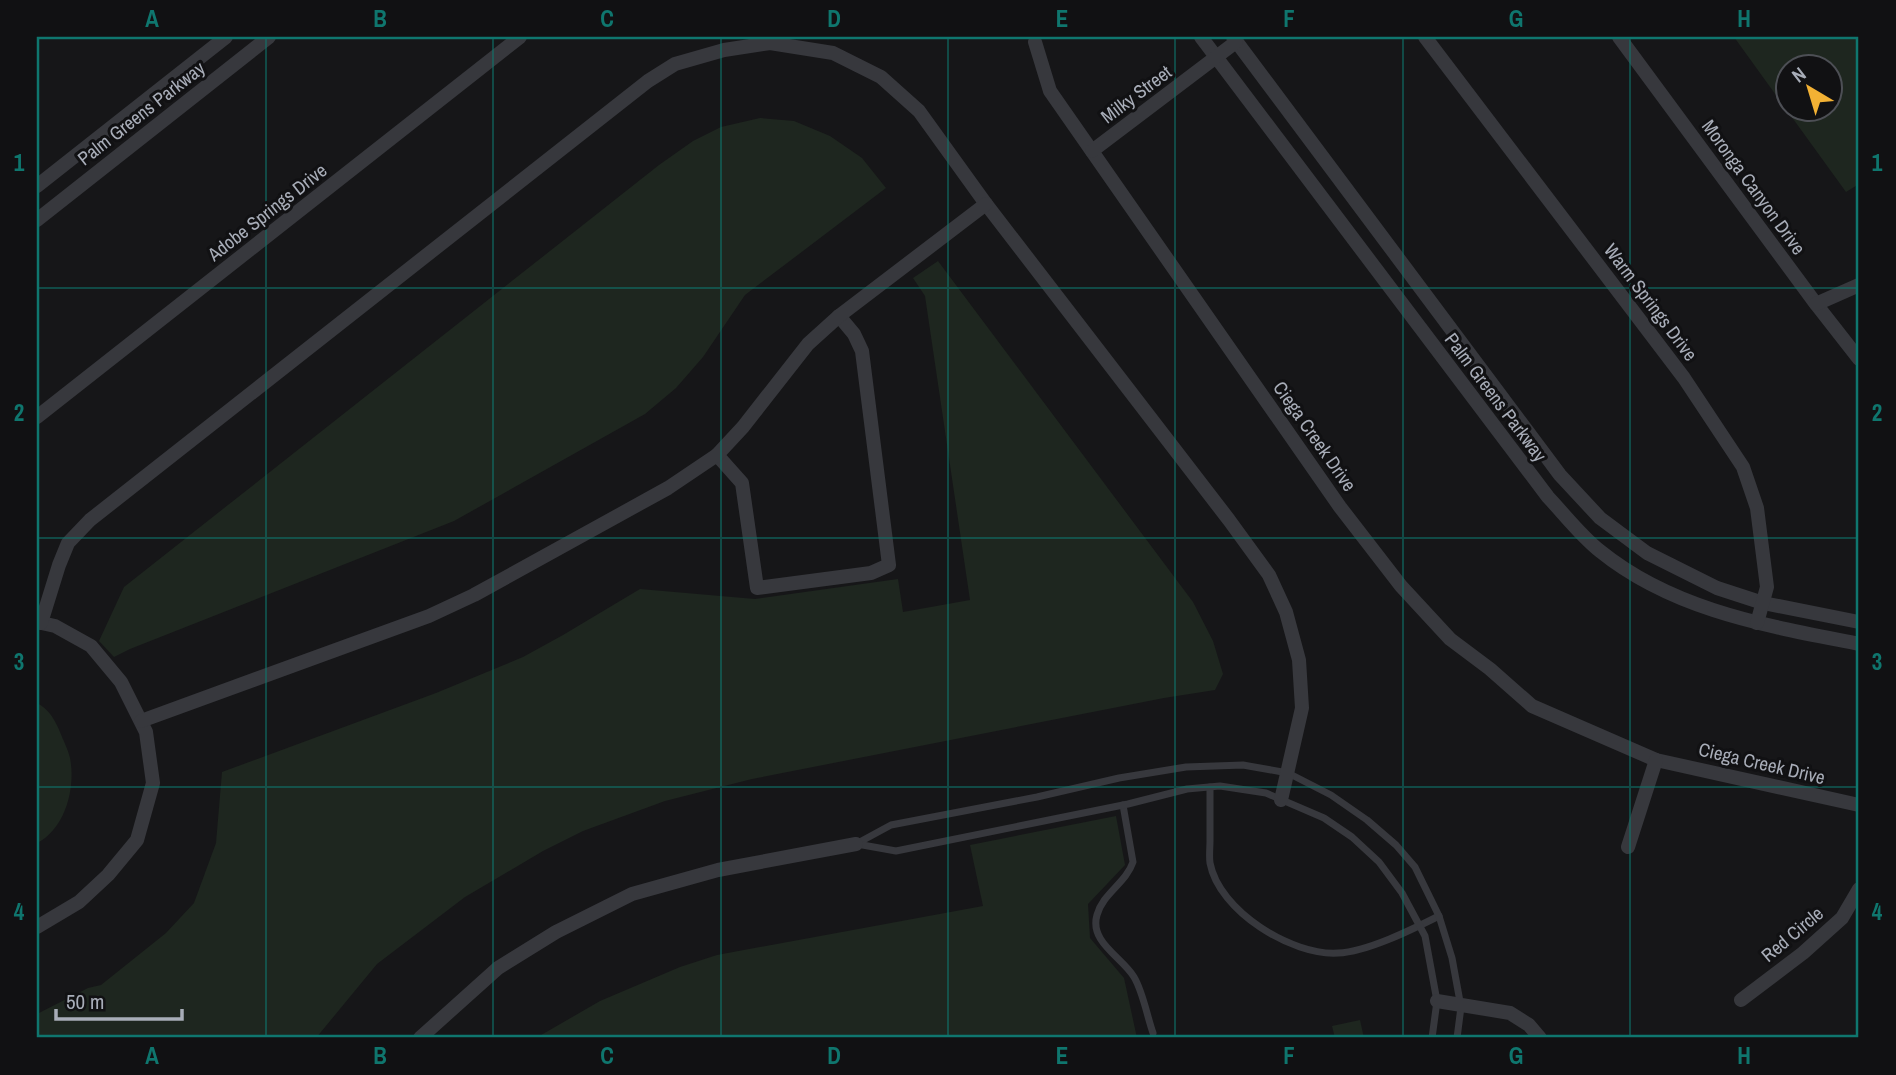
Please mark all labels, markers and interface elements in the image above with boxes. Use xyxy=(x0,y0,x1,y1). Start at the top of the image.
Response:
text: A xyxy=(145,3,159,34)
text: B xyxy=(373,3,387,34)
text: C xyxy=(600,3,614,34)
text: D xyxy=(827,3,841,34)
text: E xyxy=(1056,3,1068,34)
text: F xyxy=(1283,3,1295,34)
text: G xyxy=(1509,3,1523,34)
text: H xyxy=(1737,3,1751,34)
north arrow xyxy=(1773,52,1843,122)
street label: Palm Greens Parkway xyxy=(72,55,210,171)
street label: Milky Street xyxy=(1095,58,1177,129)
text: N xyxy=(1786,61,1811,88)
street label: Moronga Canyon Drive xyxy=(1696,114,1812,260)
text: 1 xyxy=(14,147,25,178)
text: 1 xyxy=(1872,147,1883,178)
street label: Adobe Springs Drive xyxy=(201,157,332,267)
street label: Warm Springs Drive xyxy=(1598,238,1704,366)
street label: Palm Greens Parkway xyxy=(1439,327,1553,467)
street label: Ciega Creek Drive xyxy=(1267,376,1363,496)
text: 2 xyxy=(14,397,24,428)
text: 2 xyxy=(1872,397,1882,428)
text: 3 xyxy=(14,646,24,677)
text: 3 xyxy=(1872,646,1882,677)
street label: Ciega Creek Drive xyxy=(1696,736,1828,790)
text: 4 xyxy=(14,896,25,927)
text: 4 xyxy=(1872,896,1883,927)
street label: Red Circle xyxy=(1755,900,1829,968)
scale bar xyxy=(56,977,182,1021)
text: 50 m xyxy=(66,987,104,1016)
text: A xyxy=(145,1040,159,1071)
text: B xyxy=(373,1040,387,1071)
text: C xyxy=(600,1040,614,1071)
text: D xyxy=(827,1040,841,1071)
text: E xyxy=(1056,1040,1068,1071)
text: F xyxy=(1283,1040,1295,1071)
text: G xyxy=(1509,1040,1523,1071)
text: H xyxy=(1737,1040,1751,1071)

